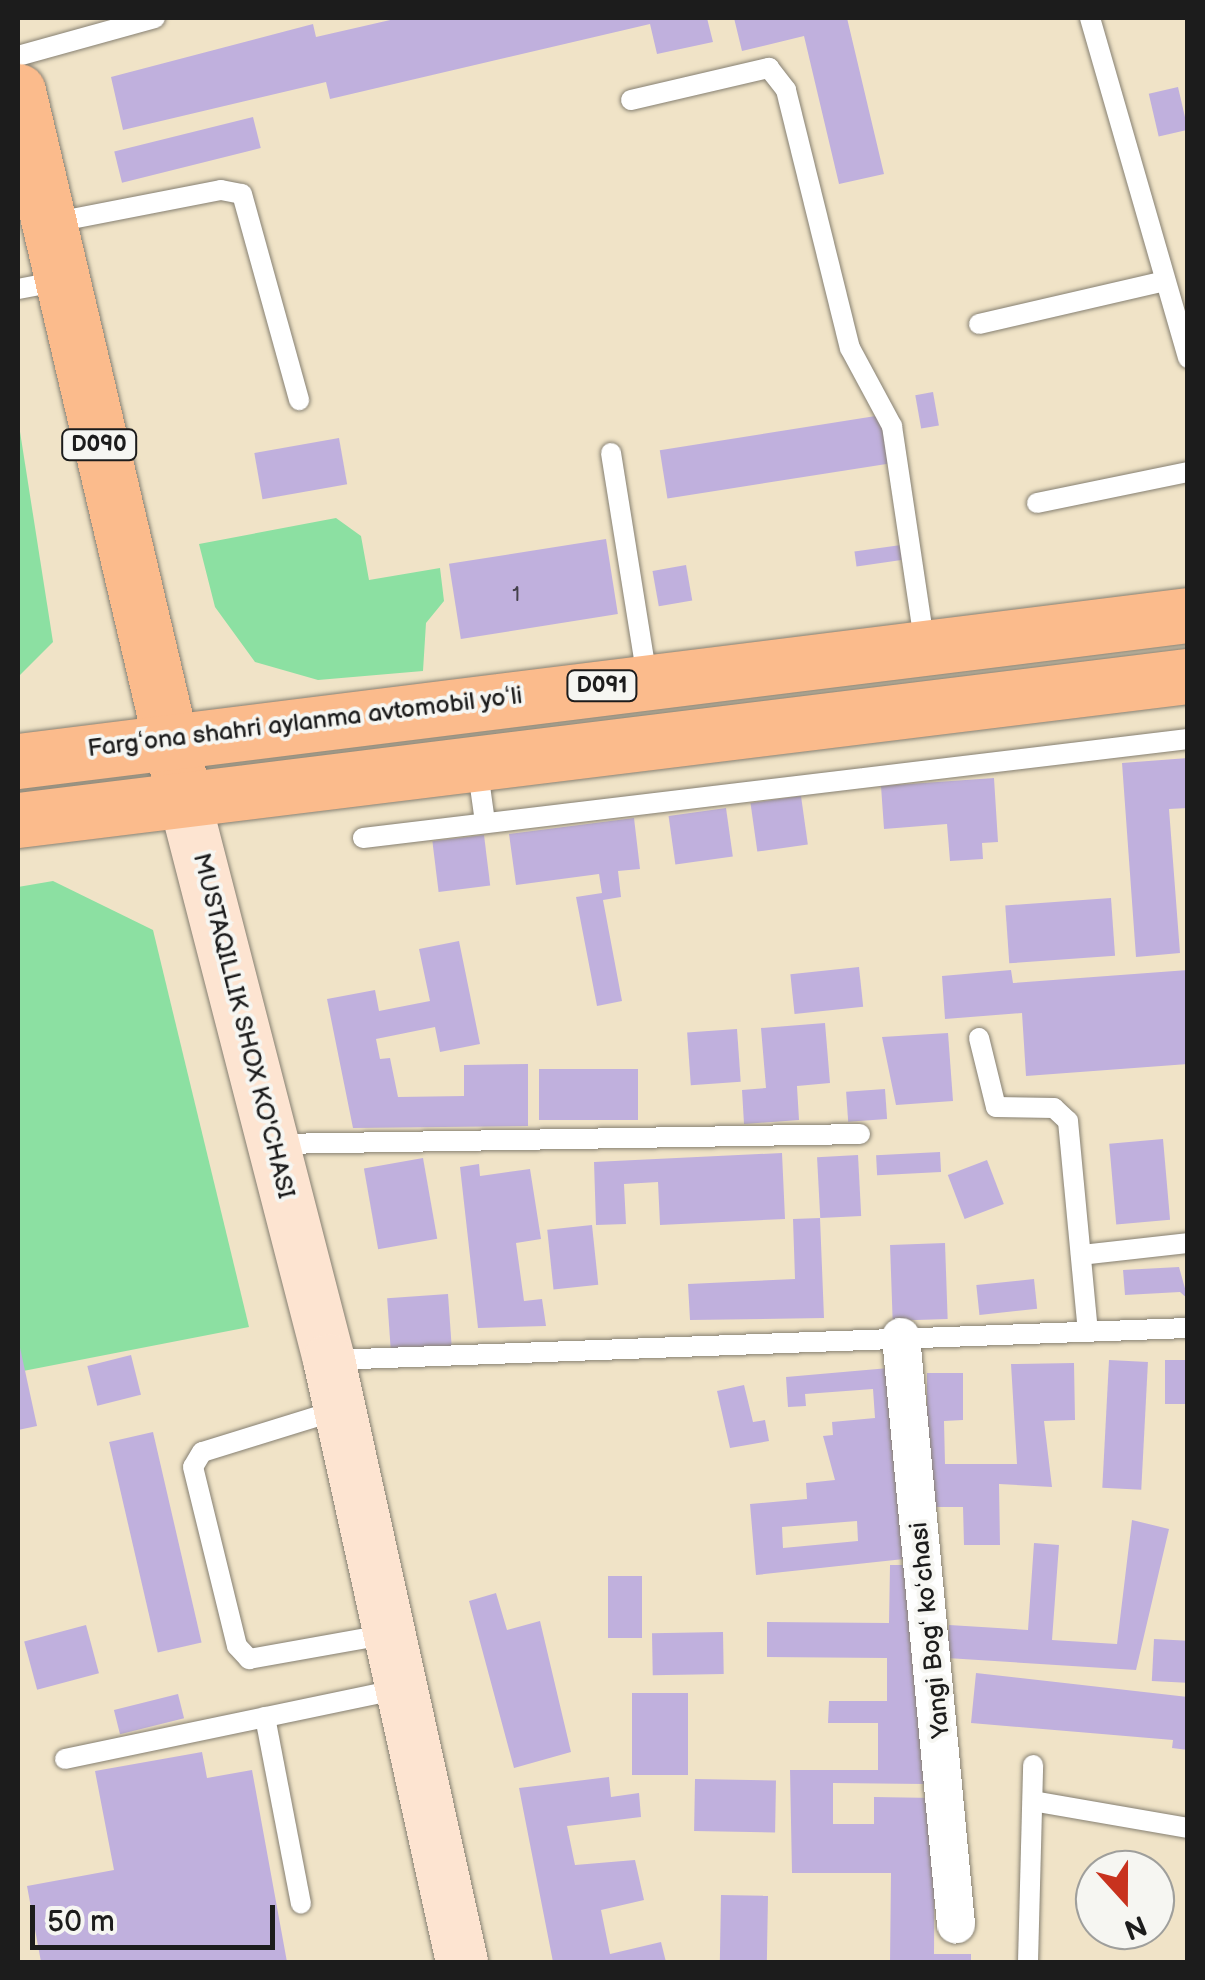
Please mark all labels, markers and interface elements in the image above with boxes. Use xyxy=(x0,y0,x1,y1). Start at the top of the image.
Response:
road number: D090 xyxy=(59,428,139,462)
house number: 1 xyxy=(512,583,520,607)
road number: D091 xyxy=(564,669,640,703)
street label: Fargʻona shahri aylanma avtomobil yoʻli xyxy=(85,681,525,765)
street label: MUSTAQILLIK SHOX KO'CHASI xyxy=(185,850,301,1202)
street label: Yangi Bogʻ koʻchasi xyxy=(905,1521,957,1739)
north arrow xyxy=(1075,1850,1175,1950)
scale bar xyxy=(35,1885,280,1947)
text: 50 m xyxy=(47,1904,115,1940)
text: N xyxy=(1119,1907,1151,1946)

